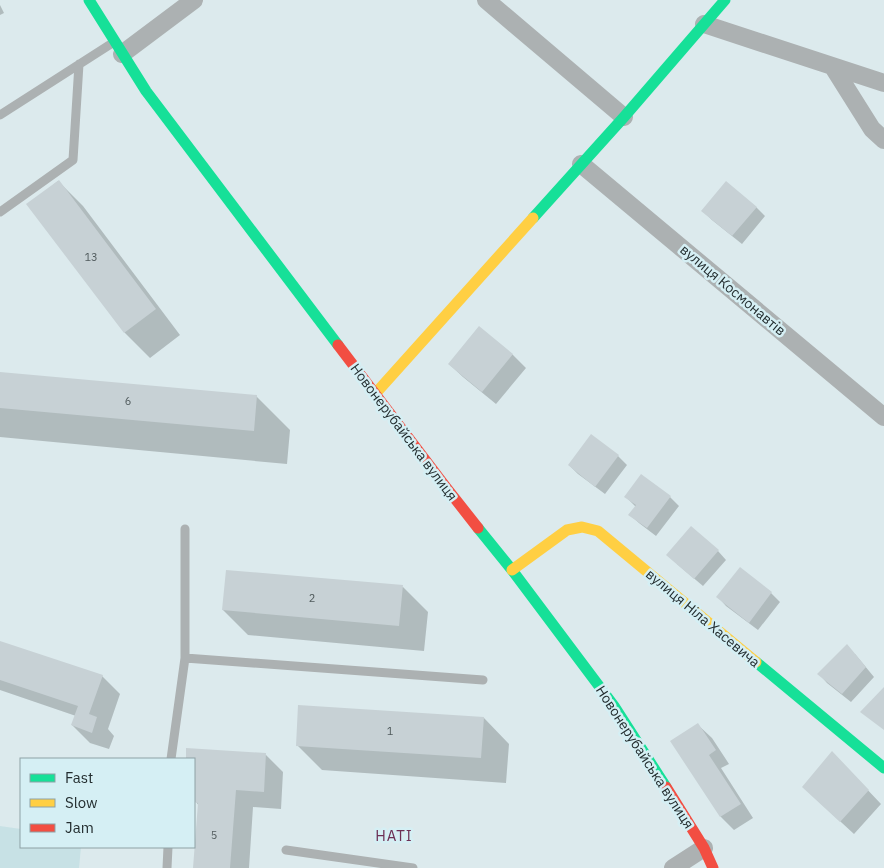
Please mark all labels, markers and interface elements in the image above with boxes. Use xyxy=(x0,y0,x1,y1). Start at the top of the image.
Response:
street label: вулиця Космонавтів xyxy=(676,241,790,339)
house number: 13 xyxy=(84,250,98,264)
street label: Новонерубайська вулиця xyxy=(347,360,461,504)
house number: 6 xyxy=(125,394,131,408)
street label: вулиця Ніла Хасевича xyxy=(642,565,764,671)
house number: 2 xyxy=(309,591,315,605)
street label: Новонерубайська вулиця xyxy=(592,682,698,832)
house number: 1 xyxy=(387,724,394,738)
legend xyxy=(20,758,195,848)
text: Fast xyxy=(65,768,93,787)
text: Slow xyxy=(65,793,98,812)
text: Jam xyxy=(65,818,94,837)
district label: НАТІ xyxy=(375,826,413,845)
house number: 5 xyxy=(211,828,217,842)

